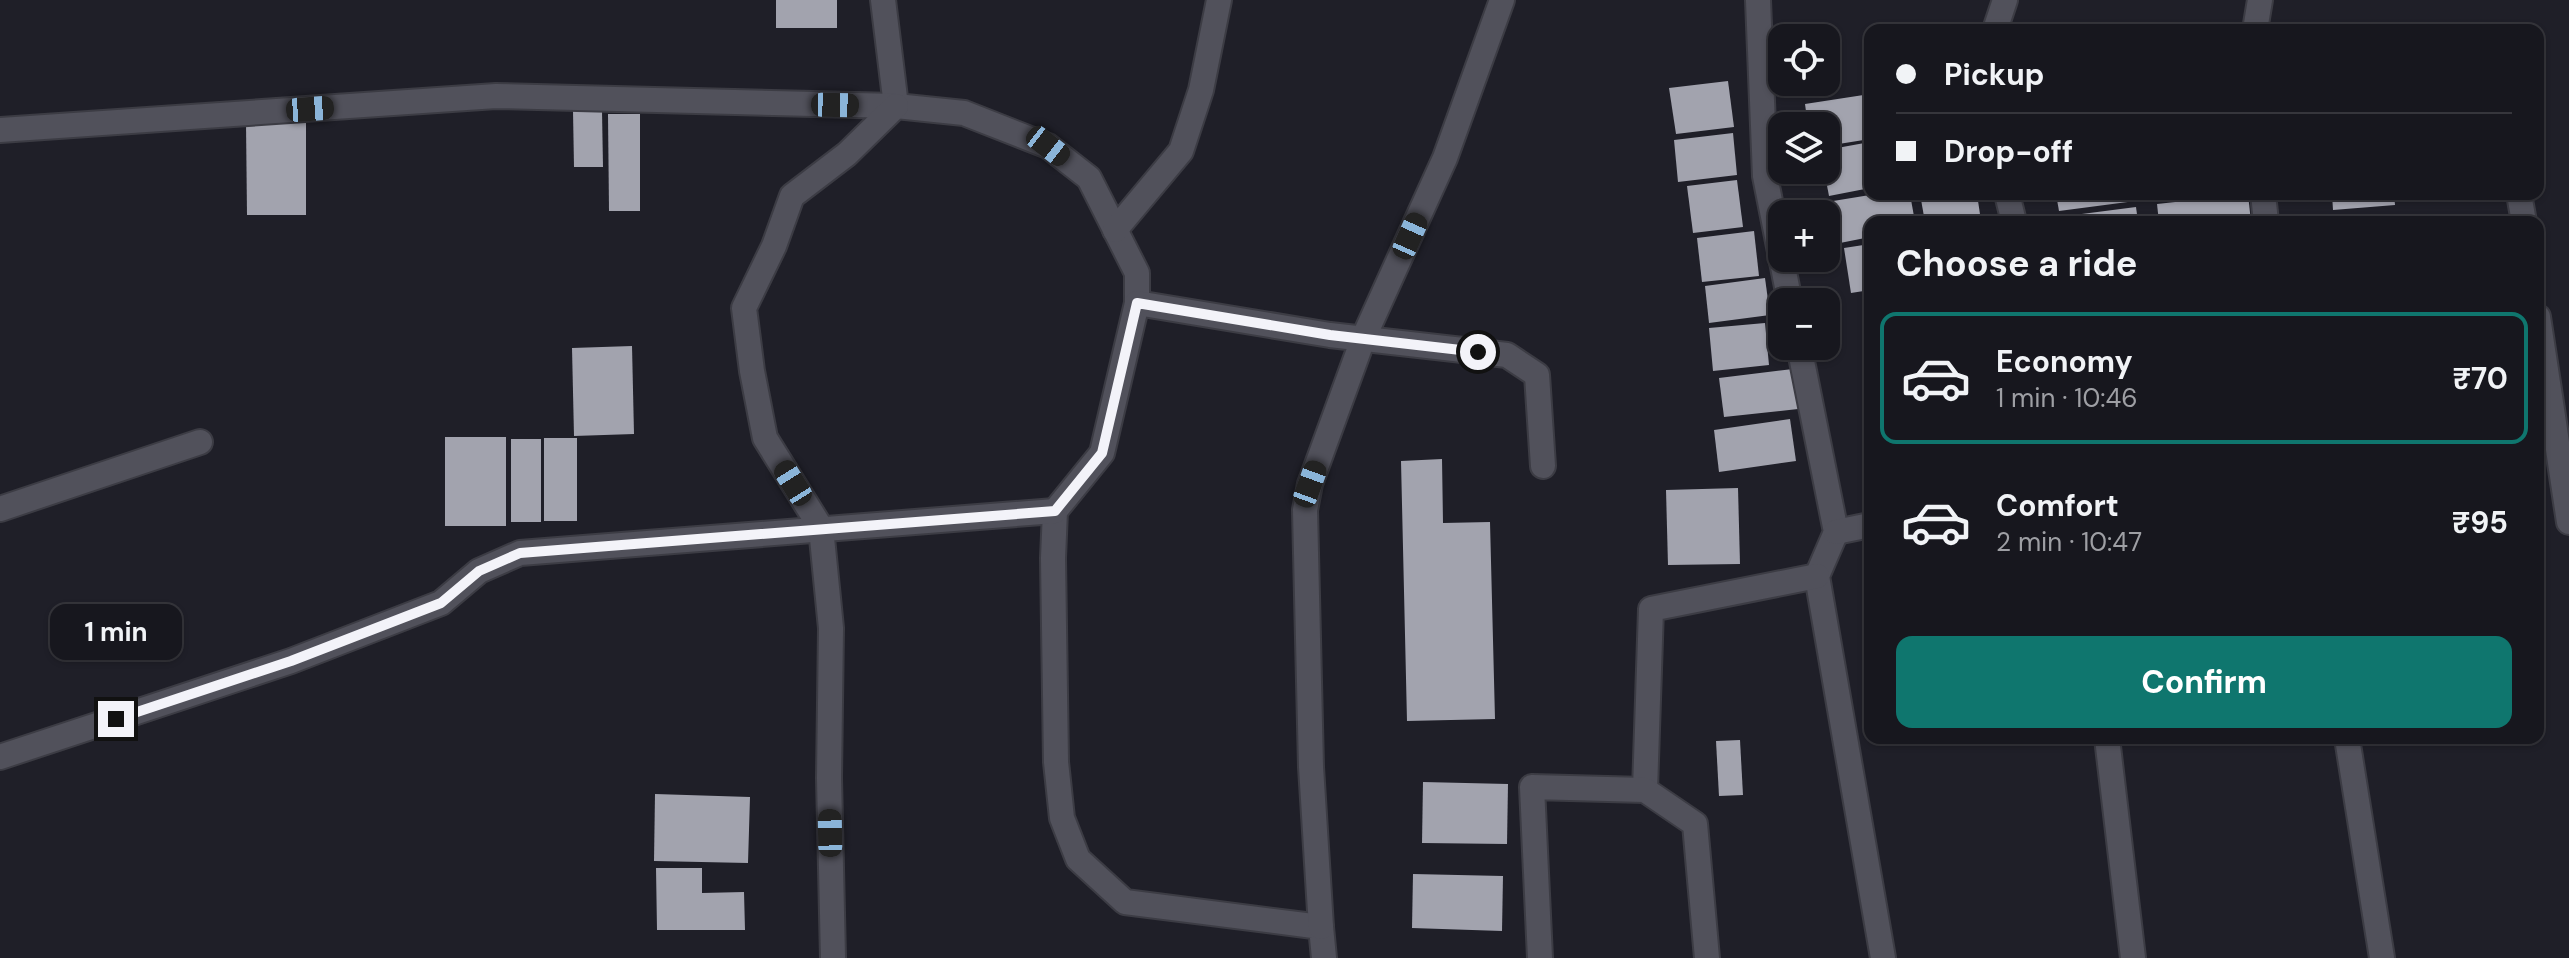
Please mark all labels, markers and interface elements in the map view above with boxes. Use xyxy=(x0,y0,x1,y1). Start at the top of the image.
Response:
map controls xyxy=(1768,24,1840,360)
button: locate xyxy=(1768,24,1840,96)
text: Pickup xyxy=(1944,55,2044,94)
car xyxy=(811,93,859,117)
car xyxy=(285,95,335,123)
button: layers xyxy=(1768,112,1840,184)
car xyxy=(1022,122,1074,170)
text: Drop-off xyxy=(1944,132,2073,171)
button: + xyxy=(1768,200,1840,272)
car xyxy=(1389,209,1431,263)
text: Choose a ride xyxy=(1896,240,2137,287)
button: − xyxy=(1768,288,1840,360)
route start xyxy=(1460,334,1496,370)
icon: car xyxy=(1900,342,1972,414)
text: Economy xyxy=(1996,342,2133,381)
text: ₹70 xyxy=(2452,359,2508,398)
text: 1 min · 10:46 xyxy=(1996,381,2138,415)
car xyxy=(770,456,816,510)
car xyxy=(1291,457,1329,511)
icon: car xyxy=(1900,486,1972,558)
text: Comfort xyxy=(1996,486,2119,525)
text: ₹95 xyxy=(2452,503,2508,542)
text: 2 min · 10:47 xyxy=(1996,525,2142,559)
callout: 1 min xyxy=(50,603,182,659)
text: 1 min xyxy=(84,615,148,649)
button: Confirm xyxy=(1896,636,2512,728)
route end xyxy=(98,701,134,737)
car xyxy=(818,809,842,857)

